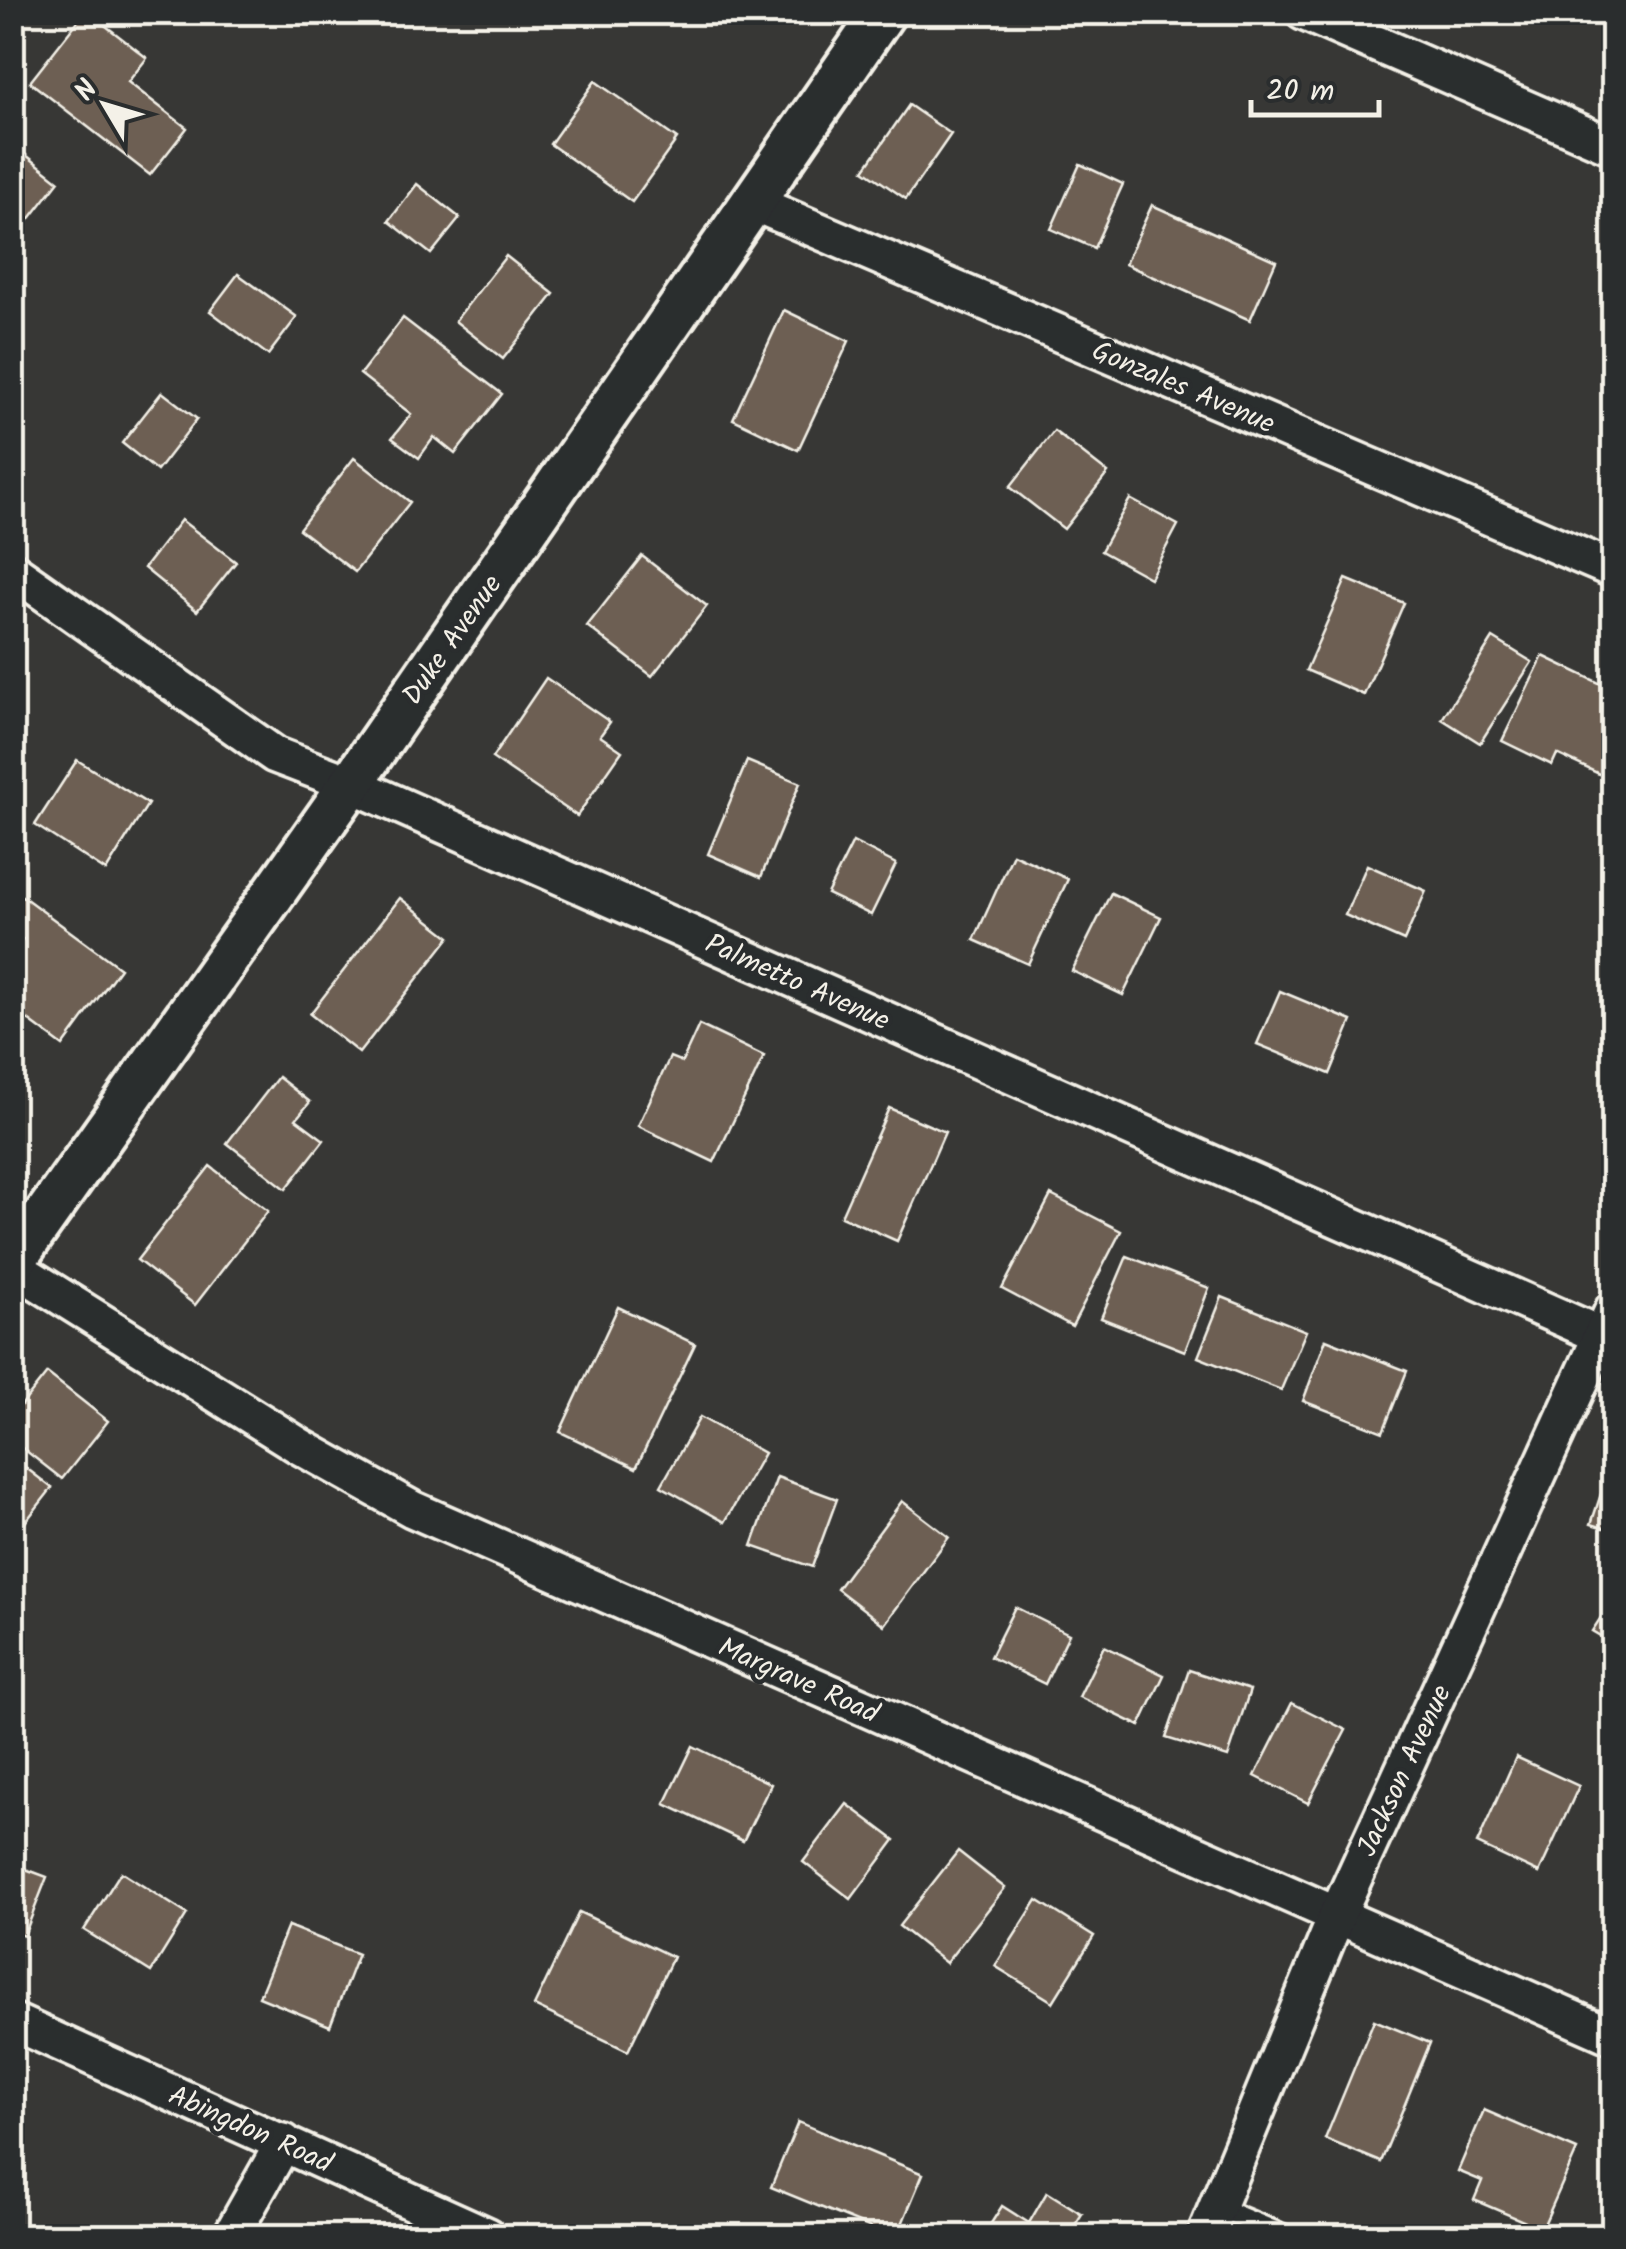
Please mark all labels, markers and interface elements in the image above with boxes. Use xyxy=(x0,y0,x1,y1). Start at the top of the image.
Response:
north arrow xyxy=(55,55,155,155)
scale bar xyxy=(1251,55,1378,117)
text: 20 m xyxy=(1266,68,1334,116)
text: N xyxy=(64,70,111,112)
street label: Gonzales Avenue xyxy=(1084,329,1282,447)
street label: Duke Avenue xyxy=(391,565,515,715)
street label: Palmetto Avenue xyxy=(697,922,897,1044)
street label: Margrave Road xyxy=(710,1626,887,1737)
street label: Jackson Avenue xyxy=(1346,1677,1465,1864)
street label: Abingdon Road xyxy=(161,2074,340,2187)

